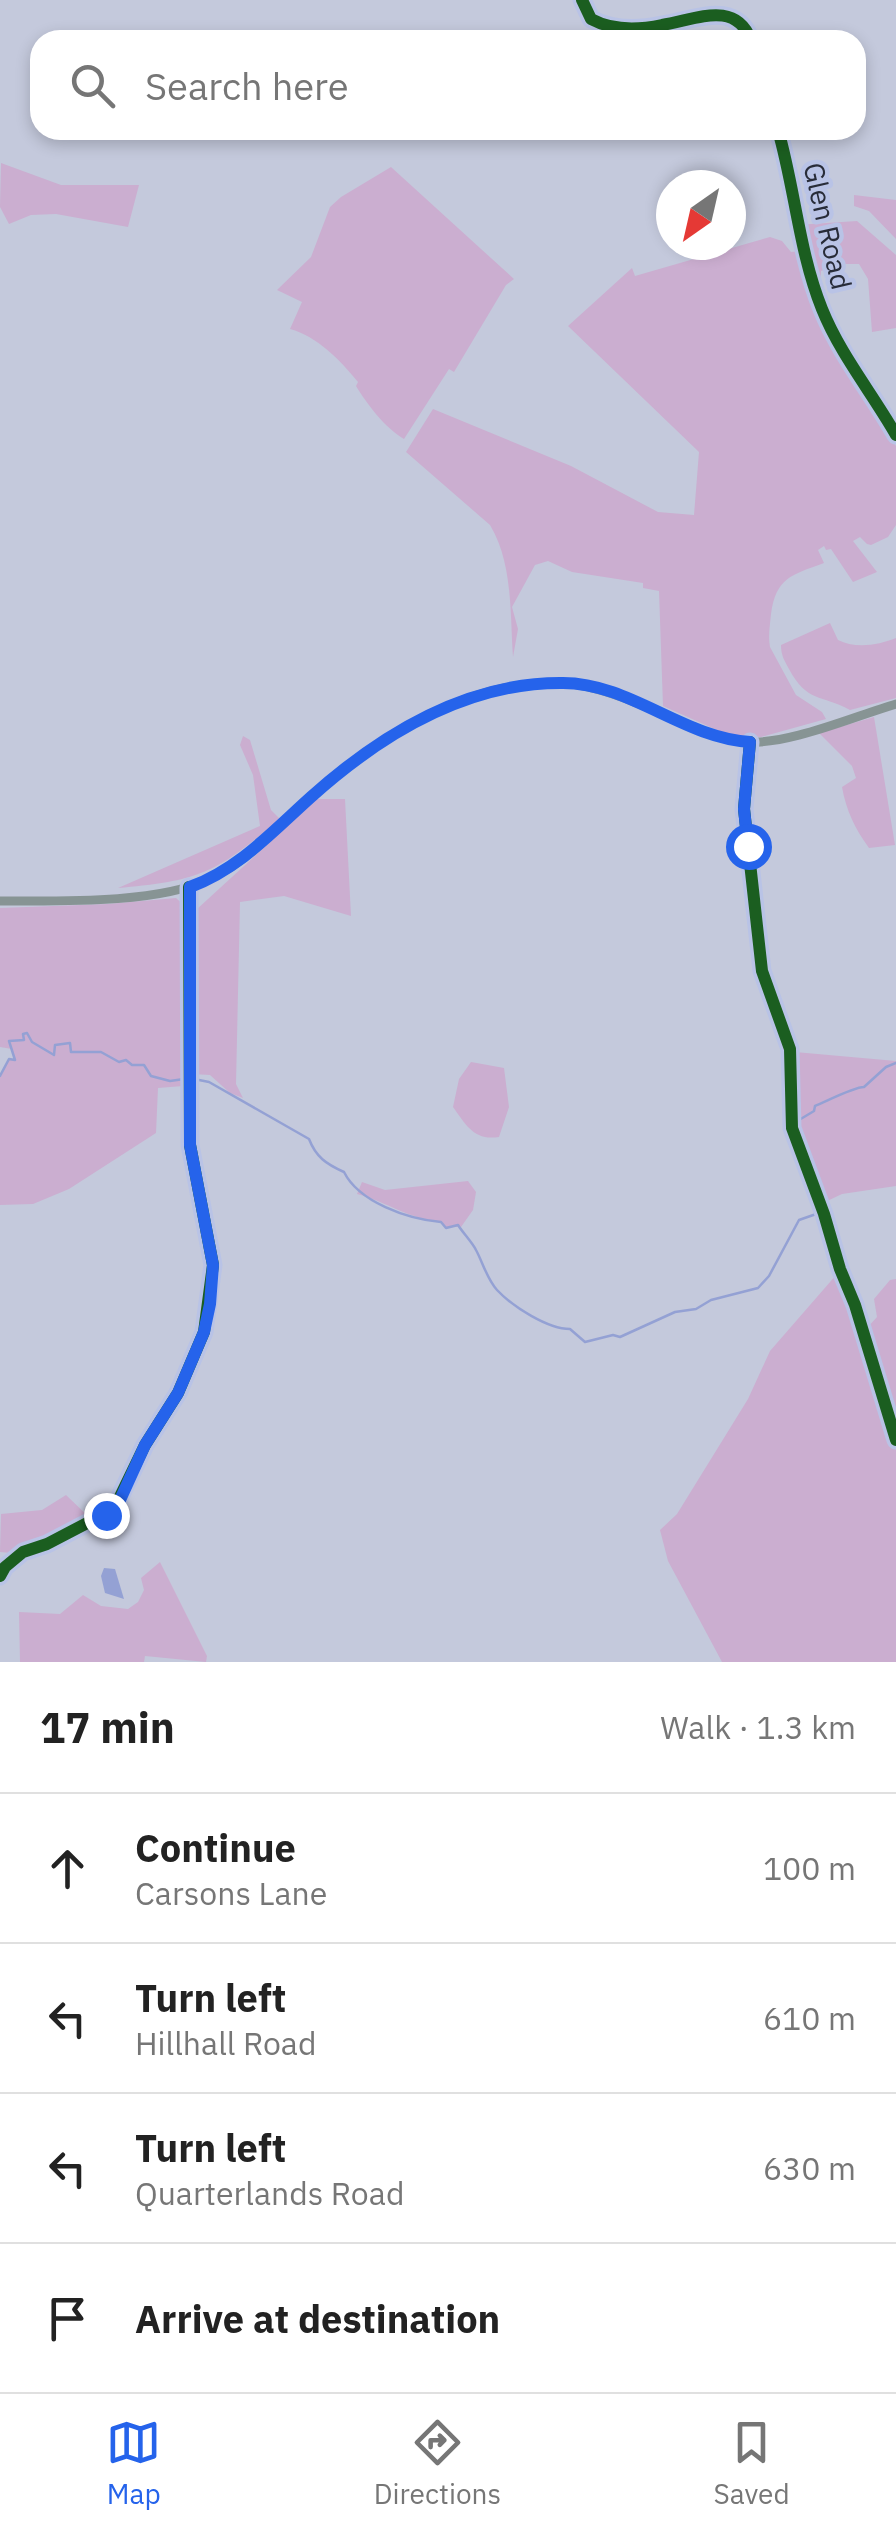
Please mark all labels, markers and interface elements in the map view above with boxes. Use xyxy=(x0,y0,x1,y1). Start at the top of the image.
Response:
search box xyxy=(30,30,866,140)
icon: search xyxy=(65,58,120,113)
text: Search here xyxy=(145,61,349,110)
street label: Glen Road xyxy=(795,159,861,293)
north arrow xyxy=(656,170,746,260)
route start xyxy=(726,824,772,870)
route end xyxy=(84,1493,130,1539)
text: 17 min xyxy=(40,1700,175,1755)
text: Walk · 1.3 km xyxy=(660,1706,856,1748)
text: Continue xyxy=(135,1823,296,1872)
icon: ahead xyxy=(40,1841,95,1896)
text: 100 m xyxy=(763,1847,856,1889)
text: Carsons Lane xyxy=(135,1872,327,1914)
text: Turn left xyxy=(135,1973,286,2022)
icon: left xyxy=(40,1991,95,2046)
text: 610 m xyxy=(763,1997,856,2039)
text: Hillhall Road xyxy=(135,2022,317,2064)
text: Turn left xyxy=(135,2123,286,2172)
icon: left xyxy=(40,2141,95,2196)
text: 630 m xyxy=(763,2147,856,2189)
text: Quarterlands Road xyxy=(135,2172,404,2214)
icon: arrive xyxy=(40,2291,95,2346)
text: Arrive at destination xyxy=(135,2294,500,2343)
tab: Map xyxy=(106,2415,161,2512)
tab: Directions xyxy=(374,2415,501,2512)
tab: Saved xyxy=(714,2415,790,2512)

